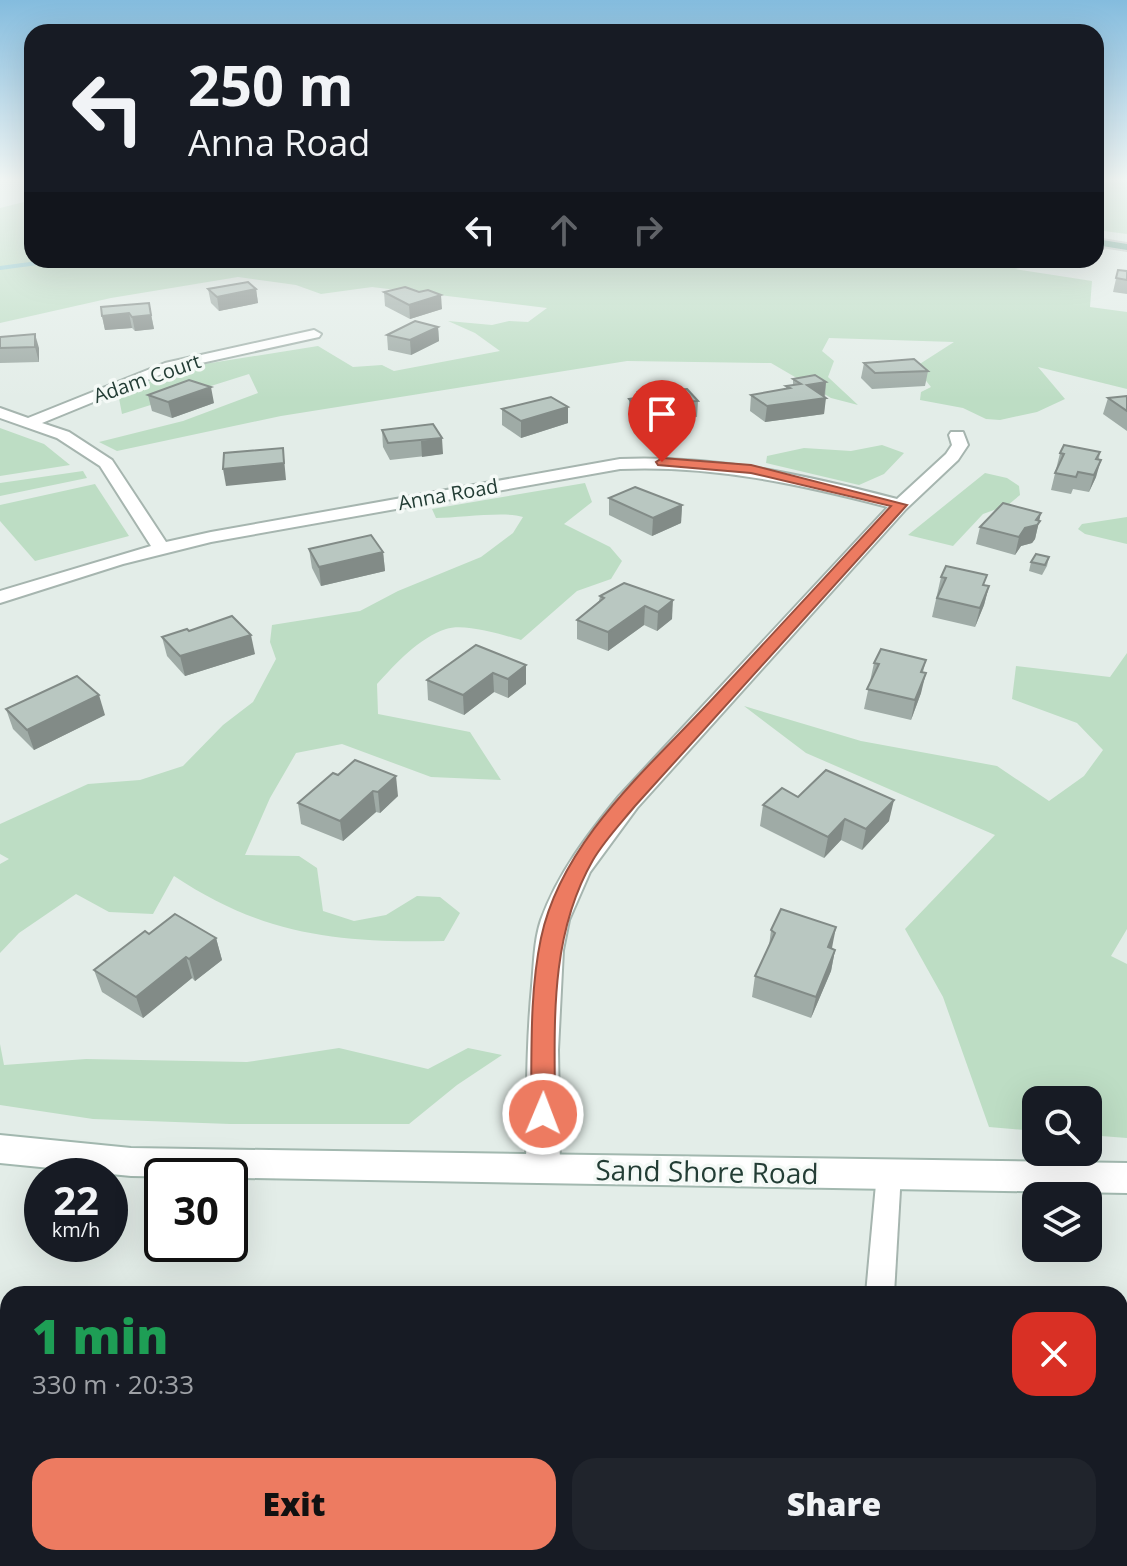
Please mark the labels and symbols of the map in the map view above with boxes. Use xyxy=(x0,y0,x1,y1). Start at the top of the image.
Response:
street label: Adam Court xyxy=(90,347,204,409)
pin xyxy=(628,380,696,462)
street label: Anna Road xyxy=(396,472,500,516)
position arrow xyxy=(501,1072,585,1156)
street label: Sand Shore Road xyxy=(595,1150,819,1192)
speed limit sign: 30 xyxy=(144,1158,248,1262)

